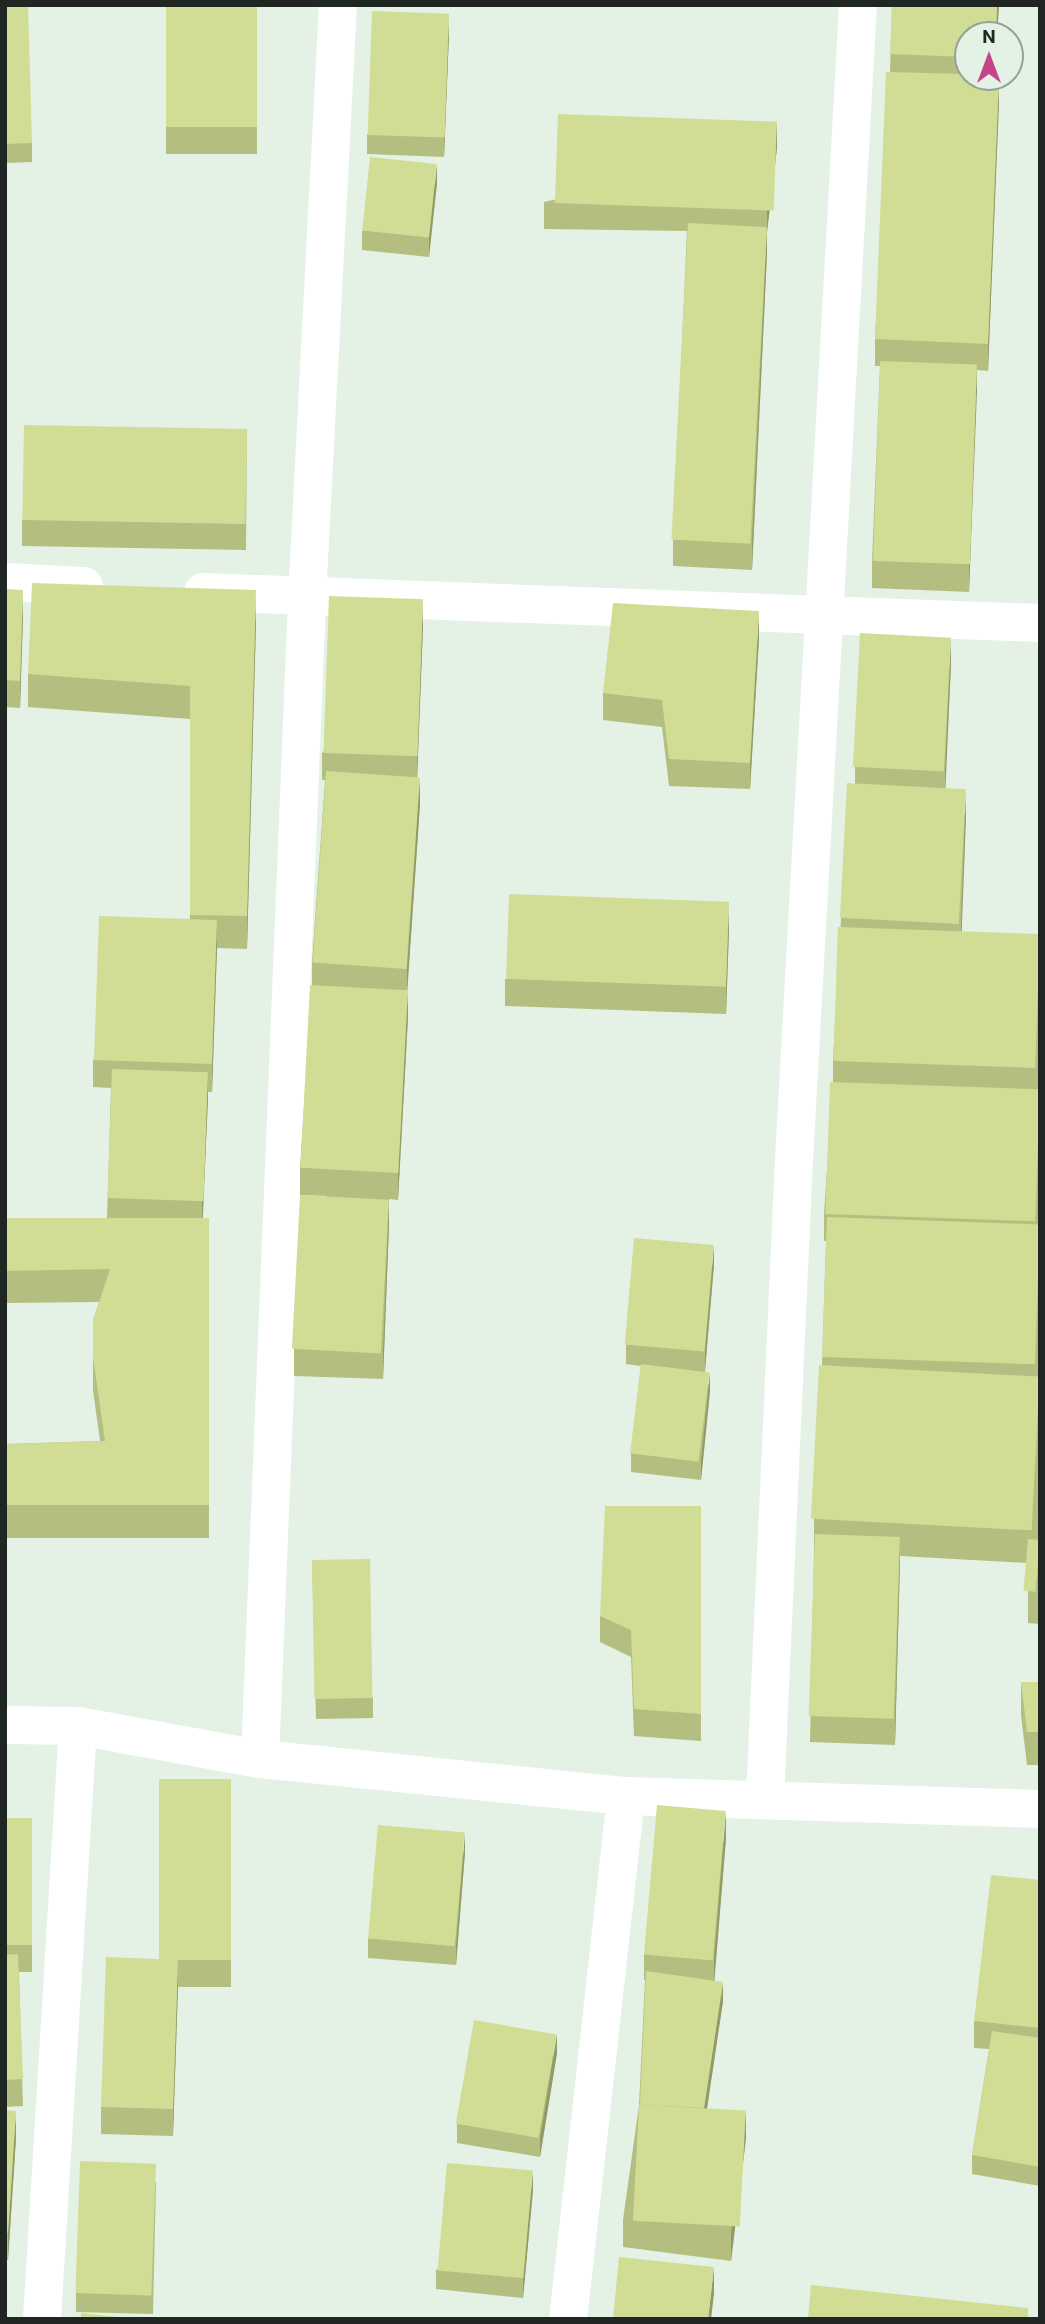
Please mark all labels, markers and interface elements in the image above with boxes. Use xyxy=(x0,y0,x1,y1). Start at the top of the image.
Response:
north arrow xyxy=(954,21,1024,91)
text: N xyxy=(982,25,996,48)

